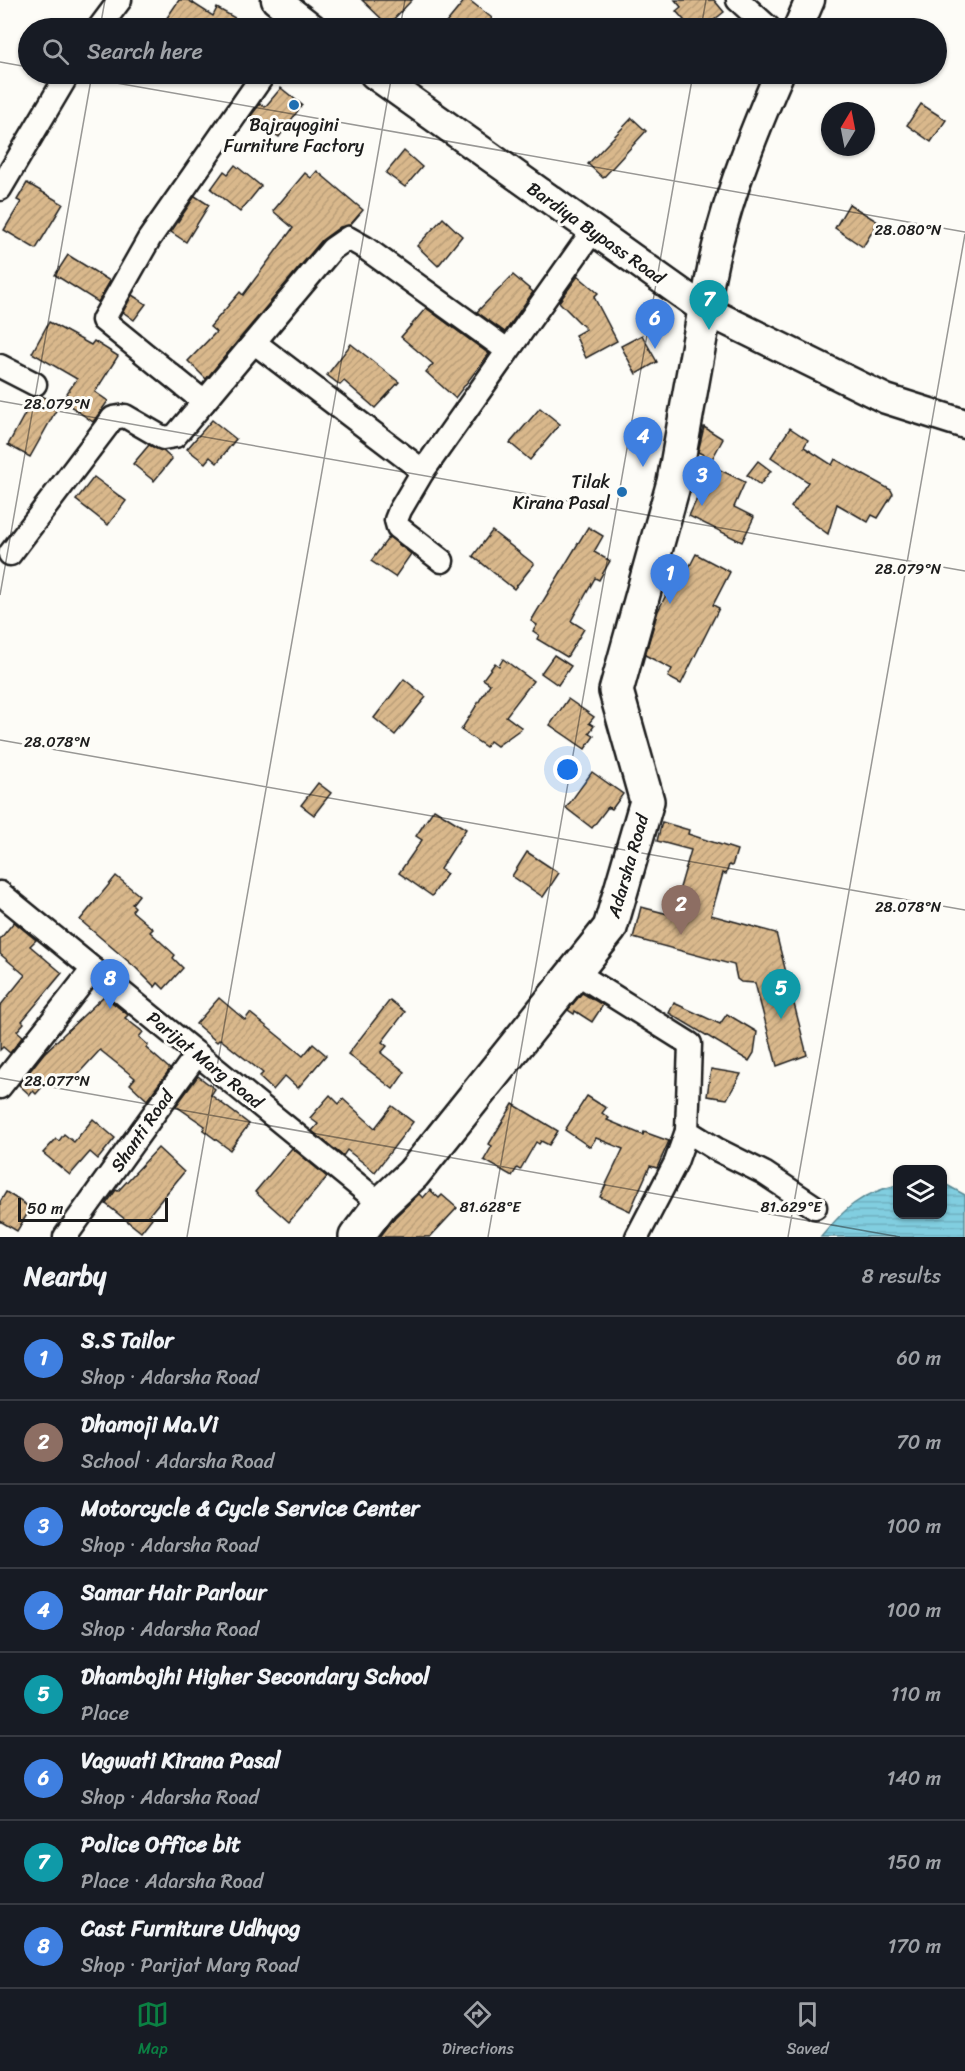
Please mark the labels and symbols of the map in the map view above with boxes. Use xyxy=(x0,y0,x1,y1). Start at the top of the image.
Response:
marker: Bajrayogini Furniture Factory xyxy=(287,98,301,112)
north arrow xyxy=(821,102,875,156)
place label: Bajrayogini Furniture Factory xyxy=(224,109,365,162)
street label: Bardiya Bypass Road xyxy=(520,173,673,294)
text: 28.080°N xyxy=(874,217,942,243)
pin: 7 xyxy=(690,280,728,330)
pin: 6 xyxy=(636,300,674,349)
text: 28.079°N xyxy=(24,391,91,417)
pin: 4 xyxy=(624,418,662,467)
pin: 3 xyxy=(682,456,722,506)
place label: Tilak Kirana Pasal xyxy=(513,466,611,519)
marker: Tilak Kirana Pasal xyxy=(615,485,629,499)
pin: 1 xyxy=(650,554,690,604)
text: 28.079°N xyxy=(875,556,942,582)
text: 28.078°N xyxy=(24,729,91,755)
your location xyxy=(553,755,582,784)
street label: Adarsha Road xyxy=(598,809,658,923)
pin: 2 xyxy=(662,886,700,935)
text: 28.078°N xyxy=(875,894,942,920)
pin: 8 xyxy=(90,960,130,1009)
pin: 5 xyxy=(762,970,800,1019)
street label: Parijat Marg Road xyxy=(140,1003,272,1118)
text: 28.077°N xyxy=(24,1068,90,1094)
street label: Shanti Road xyxy=(102,1082,183,1179)
text: 81.628°E xyxy=(460,1194,522,1220)
text: 81.629°E xyxy=(760,1194,823,1220)
scale bar xyxy=(18,1195,168,1222)

